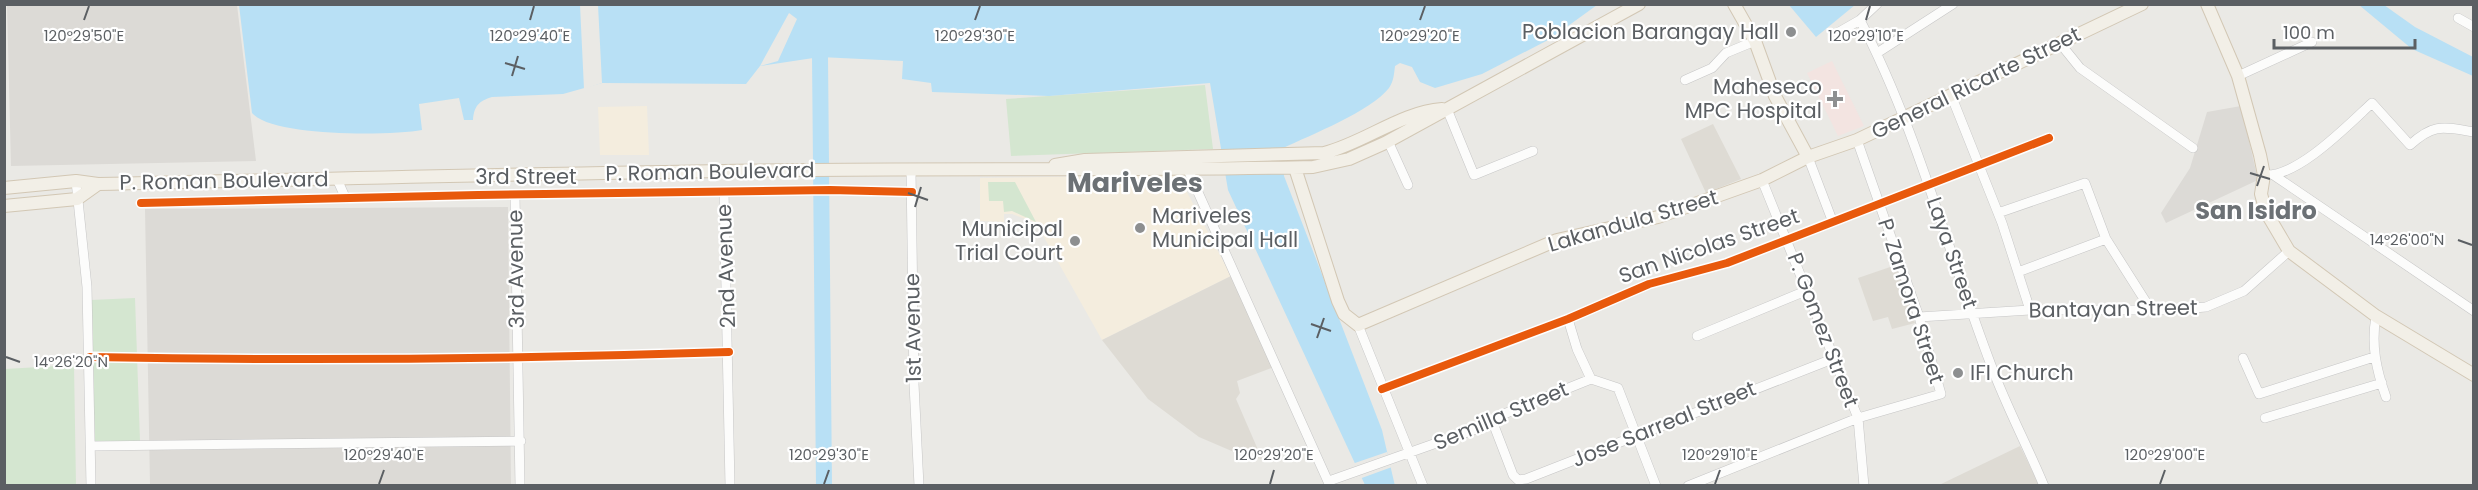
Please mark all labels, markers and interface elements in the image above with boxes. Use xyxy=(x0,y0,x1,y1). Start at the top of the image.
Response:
scale bar xyxy=(2274,12,2415,50)
place label: Poblacion Barangay Hall xyxy=(1522,17,1779,46)
street label: General Ricarte Street xyxy=(1866,19,2085,146)
text: 100 m xyxy=(2283,20,2335,45)
text: 120°29'50"E xyxy=(44,25,124,46)
text: 120°29'40"E xyxy=(490,25,570,46)
text: 120°29'30"E xyxy=(935,25,1015,46)
text: 120°29'20"E xyxy=(1380,25,1460,46)
marker: Poblacion Barangay Hall xyxy=(1784,25,1798,39)
text: 120°29'10"E xyxy=(1828,25,1904,46)
place label: Maheseco MPC Hospital xyxy=(1685,72,1822,125)
marker: Maheseco MPC Hospital xyxy=(1826,90,1844,108)
street label: P. Roman Boulevard xyxy=(605,155,815,188)
street label: 3rd Street xyxy=(475,162,577,191)
street label: P. Roman Boulevard xyxy=(119,164,329,197)
district label: Mariveles xyxy=(1067,164,1203,201)
street label: Lakandula Street xyxy=(1544,182,1721,259)
street label: Laya Street xyxy=(1920,193,1985,313)
district label: San Isidro xyxy=(2195,194,2317,227)
place label: Mariveles Municipal Hall xyxy=(1152,201,1298,254)
street label: San Nicolas Street xyxy=(1615,201,1803,290)
street label: 2nd Avenue xyxy=(709,203,742,329)
street label: 3rd Avenue xyxy=(500,209,531,329)
place label: Municipal Trial Court xyxy=(955,214,1063,267)
street label: P. Zamora Street xyxy=(1871,215,1952,387)
marker: Mariveles Municipal Hall xyxy=(1133,221,1147,235)
text: 14°26'00"N xyxy=(2370,229,2444,250)
marker: Municipal Trial Court xyxy=(1068,234,1082,248)
street label: P. Gomez Street xyxy=(1781,248,1866,411)
street label: 1st Avenue xyxy=(897,273,928,383)
street label: Bantayan Street xyxy=(2028,293,2198,324)
text: 14°26'20"N xyxy=(34,351,108,372)
place label: IFI Church xyxy=(1970,358,2074,387)
marker: IFI Church xyxy=(1951,366,1965,380)
street label: Jose Sarreal Street xyxy=(1568,373,1760,474)
street label: Semilla Street xyxy=(1429,374,1573,457)
text: 120°29'40"E xyxy=(344,444,424,465)
text: 120°29'30"E xyxy=(789,444,869,465)
text: 120°29'20"E xyxy=(1234,444,1314,465)
text: 120°29'10"E xyxy=(1682,444,1758,465)
text: 120°29'00"E xyxy=(2125,444,2205,465)

